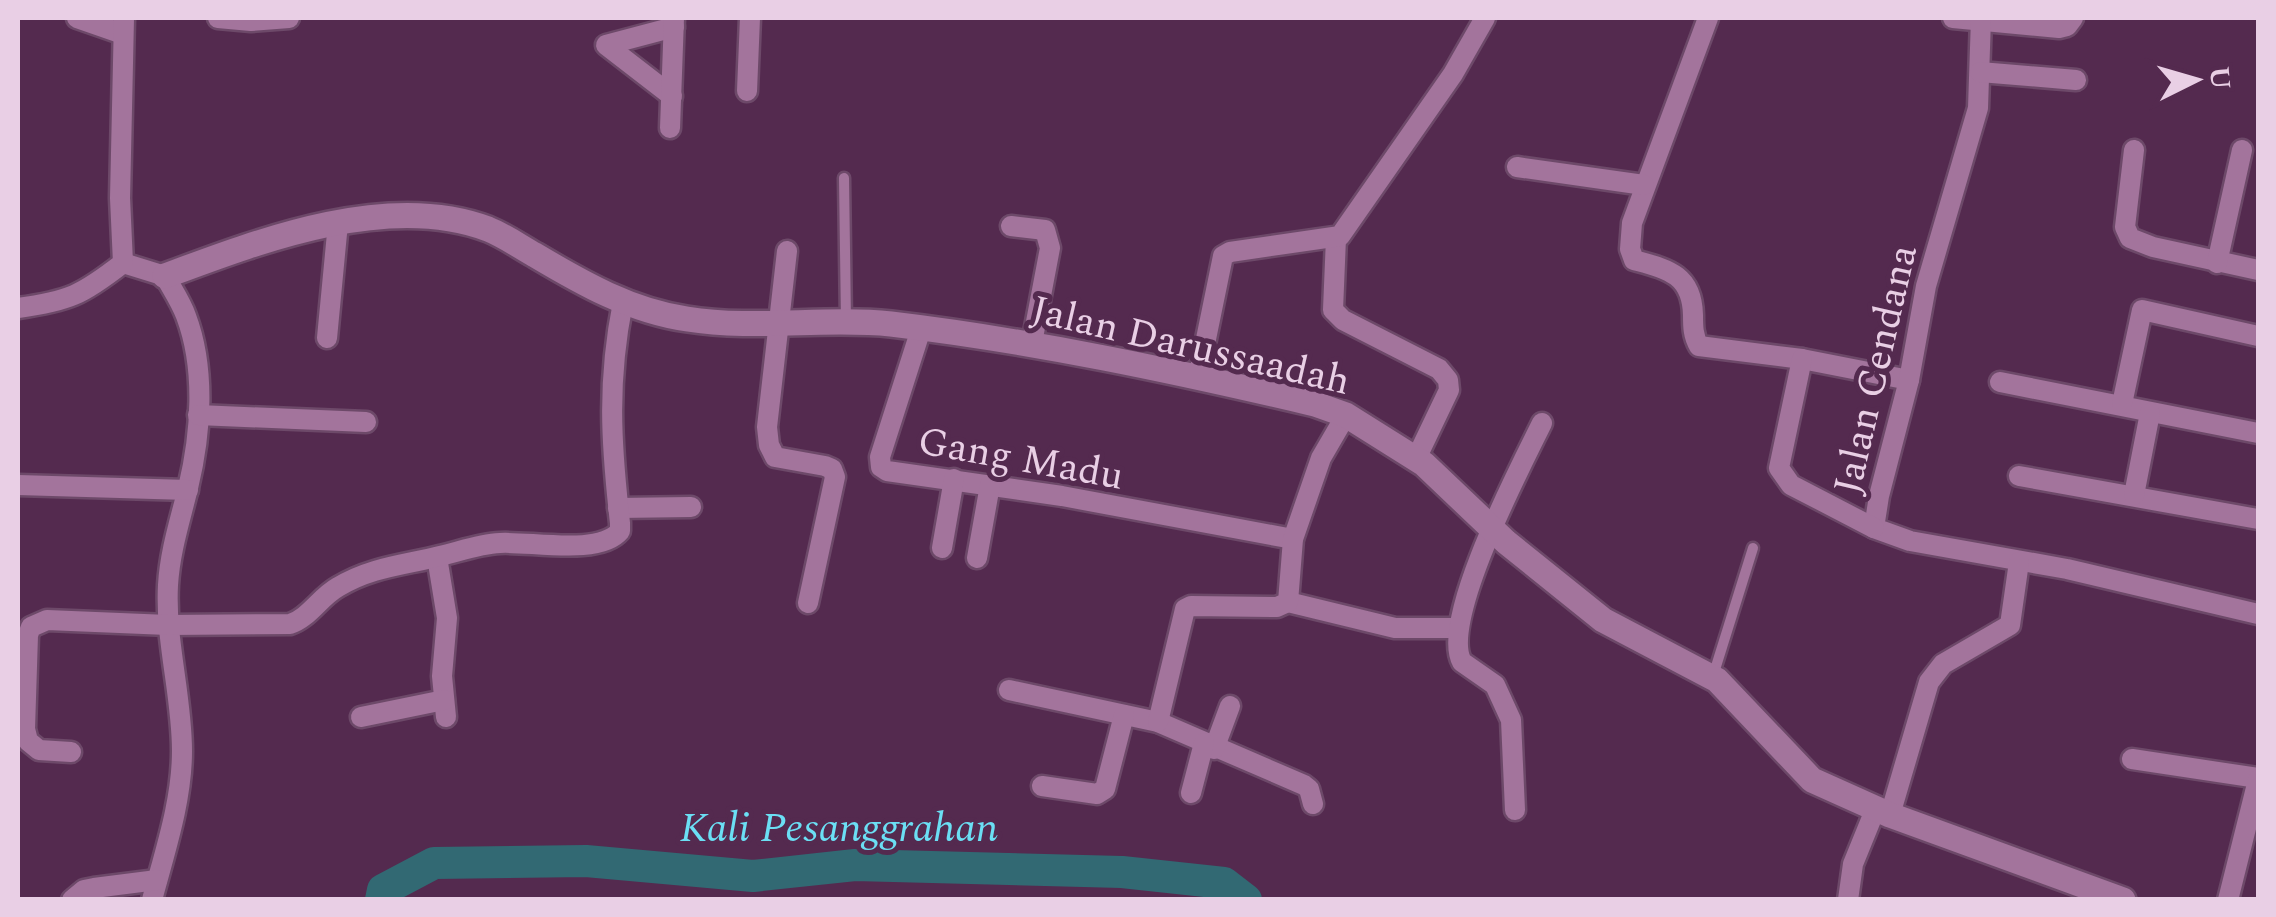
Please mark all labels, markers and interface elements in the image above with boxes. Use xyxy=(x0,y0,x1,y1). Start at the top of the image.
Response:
north arrow xyxy=(2146,30,2246,130)
text: U xyxy=(2197,64,2242,92)
street label: Jalan Cendana xyxy=(1818,238,1935,500)
street label: Jalan Darussaadah xyxy=(1025,280,1356,413)
street label: Gang Madu xyxy=(913,411,1128,508)
water label: Kali Pesanggrahan xyxy=(680,797,998,860)

